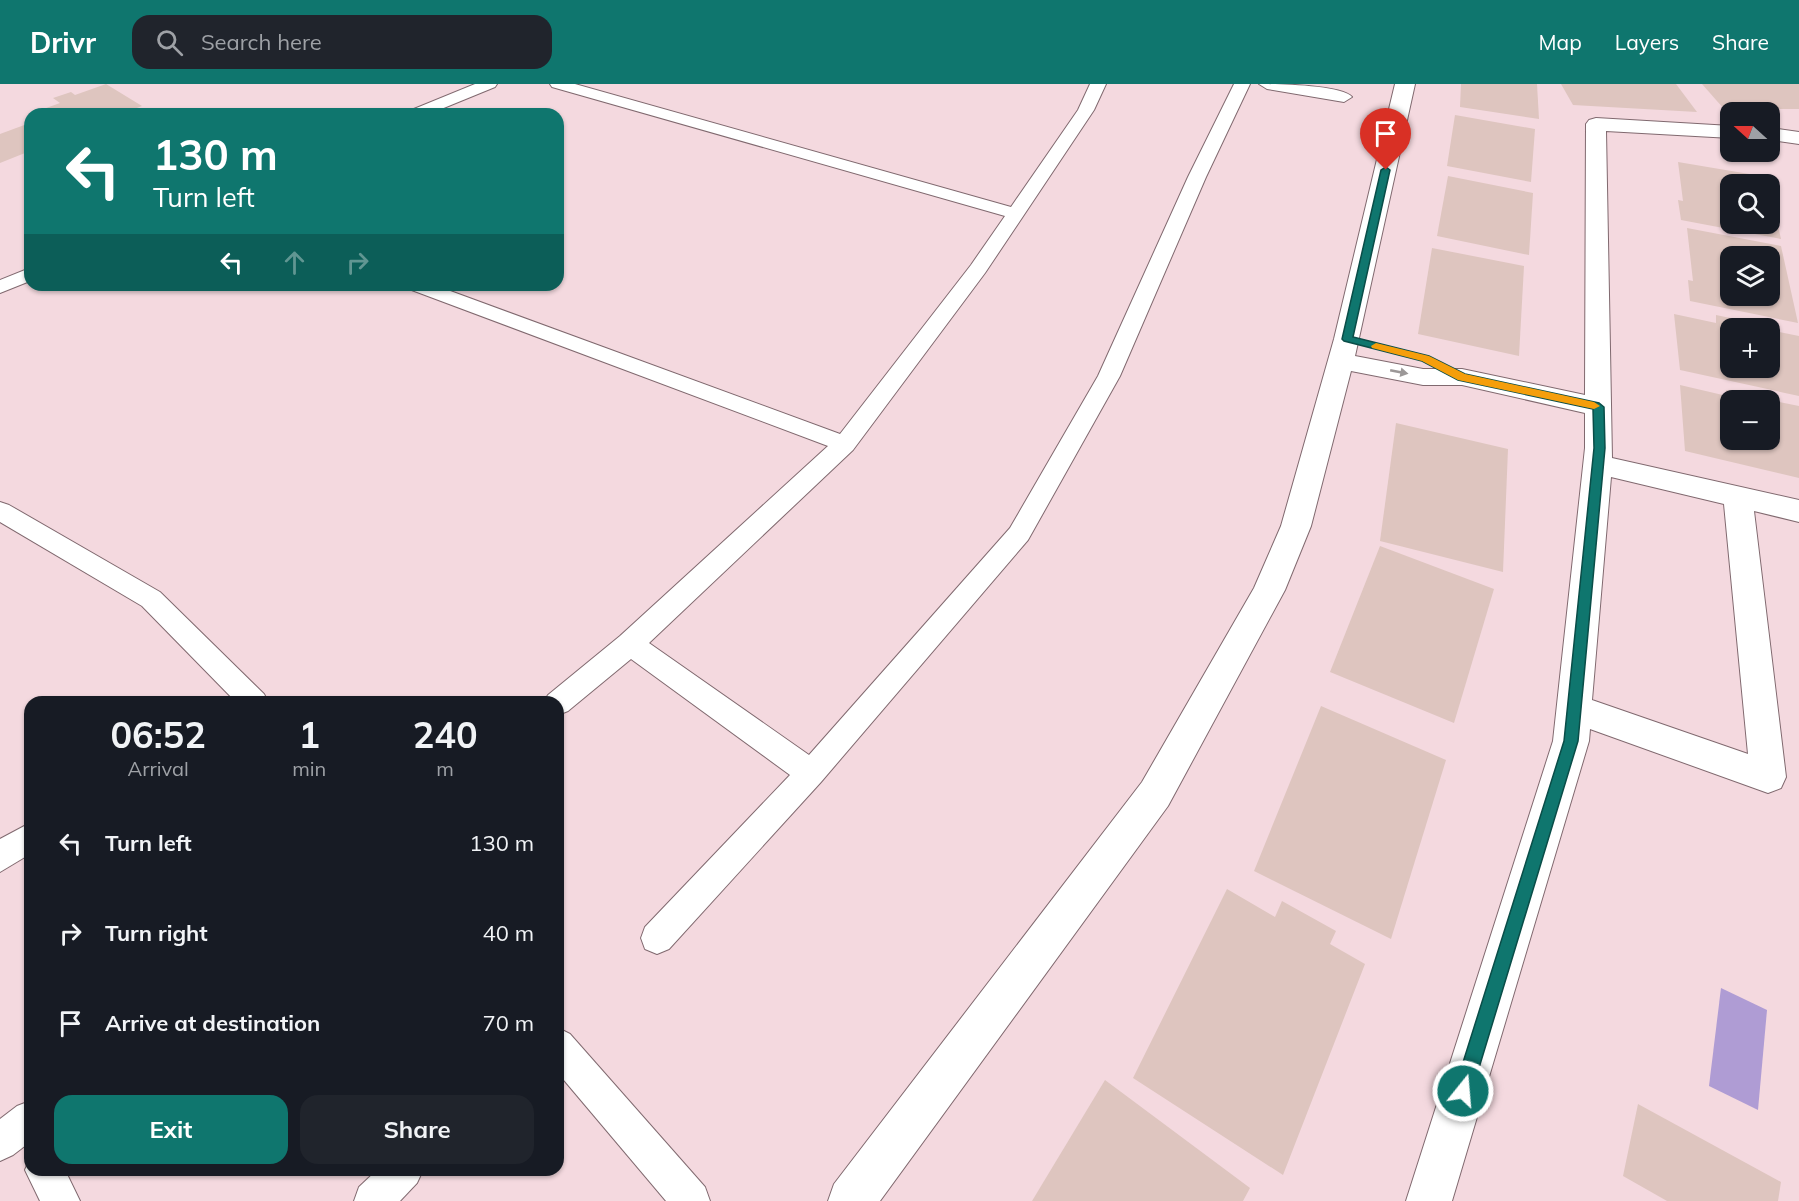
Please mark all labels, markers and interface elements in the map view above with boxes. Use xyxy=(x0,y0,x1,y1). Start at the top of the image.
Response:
search box xyxy=(132,15,552,69)
text: Drivr xyxy=(30,25,96,60)
icon: search xyxy=(153,26,186,59)
text: Search here xyxy=(201,28,322,56)
text: Map xyxy=(1539,29,1582,55)
text: Layers xyxy=(1615,29,1679,55)
text: Share xyxy=(1712,29,1769,55)
north arrow xyxy=(1720,102,1780,162)
map controls xyxy=(1720,102,1780,450)
pin xyxy=(1360,108,1411,170)
icon: arrive xyxy=(1369,117,1402,150)
text: 130 m xyxy=(153,128,278,181)
icon: left xyxy=(54,132,132,210)
button: search xyxy=(1720,174,1780,234)
text: Turn left xyxy=(153,180,255,214)
icon: left xyxy=(215,246,248,279)
icon: ahead xyxy=(278,246,311,279)
icon: right xyxy=(341,246,374,279)
button: layers xyxy=(1720,246,1780,306)
button: + xyxy=(1720,318,1780,378)
one-way arrow xyxy=(1389,368,1408,377)
button: − xyxy=(1720,390,1780,450)
text: 06:52 xyxy=(110,712,206,757)
text: 1 xyxy=(298,712,320,757)
text: 240 xyxy=(413,712,478,757)
text: Arrival xyxy=(128,756,189,781)
text: min xyxy=(292,756,326,781)
text: m xyxy=(436,756,454,781)
icon: left xyxy=(54,827,87,860)
text: Turn left xyxy=(105,829,192,857)
text: 130 m xyxy=(469,829,534,857)
icon: right xyxy=(54,917,87,950)
text: Turn right xyxy=(105,919,208,947)
text: 40 m xyxy=(483,919,534,947)
icon: arrive xyxy=(54,1007,87,1040)
text: Arrive at destination xyxy=(105,1009,320,1037)
text: 70 m xyxy=(483,1009,534,1037)
position arrow xyxy=(1431,1059,1495,1123)
button: Exit xyxy=(54,1095,288,1164)
button: Share xyxy=(300,1095,534,1164)

